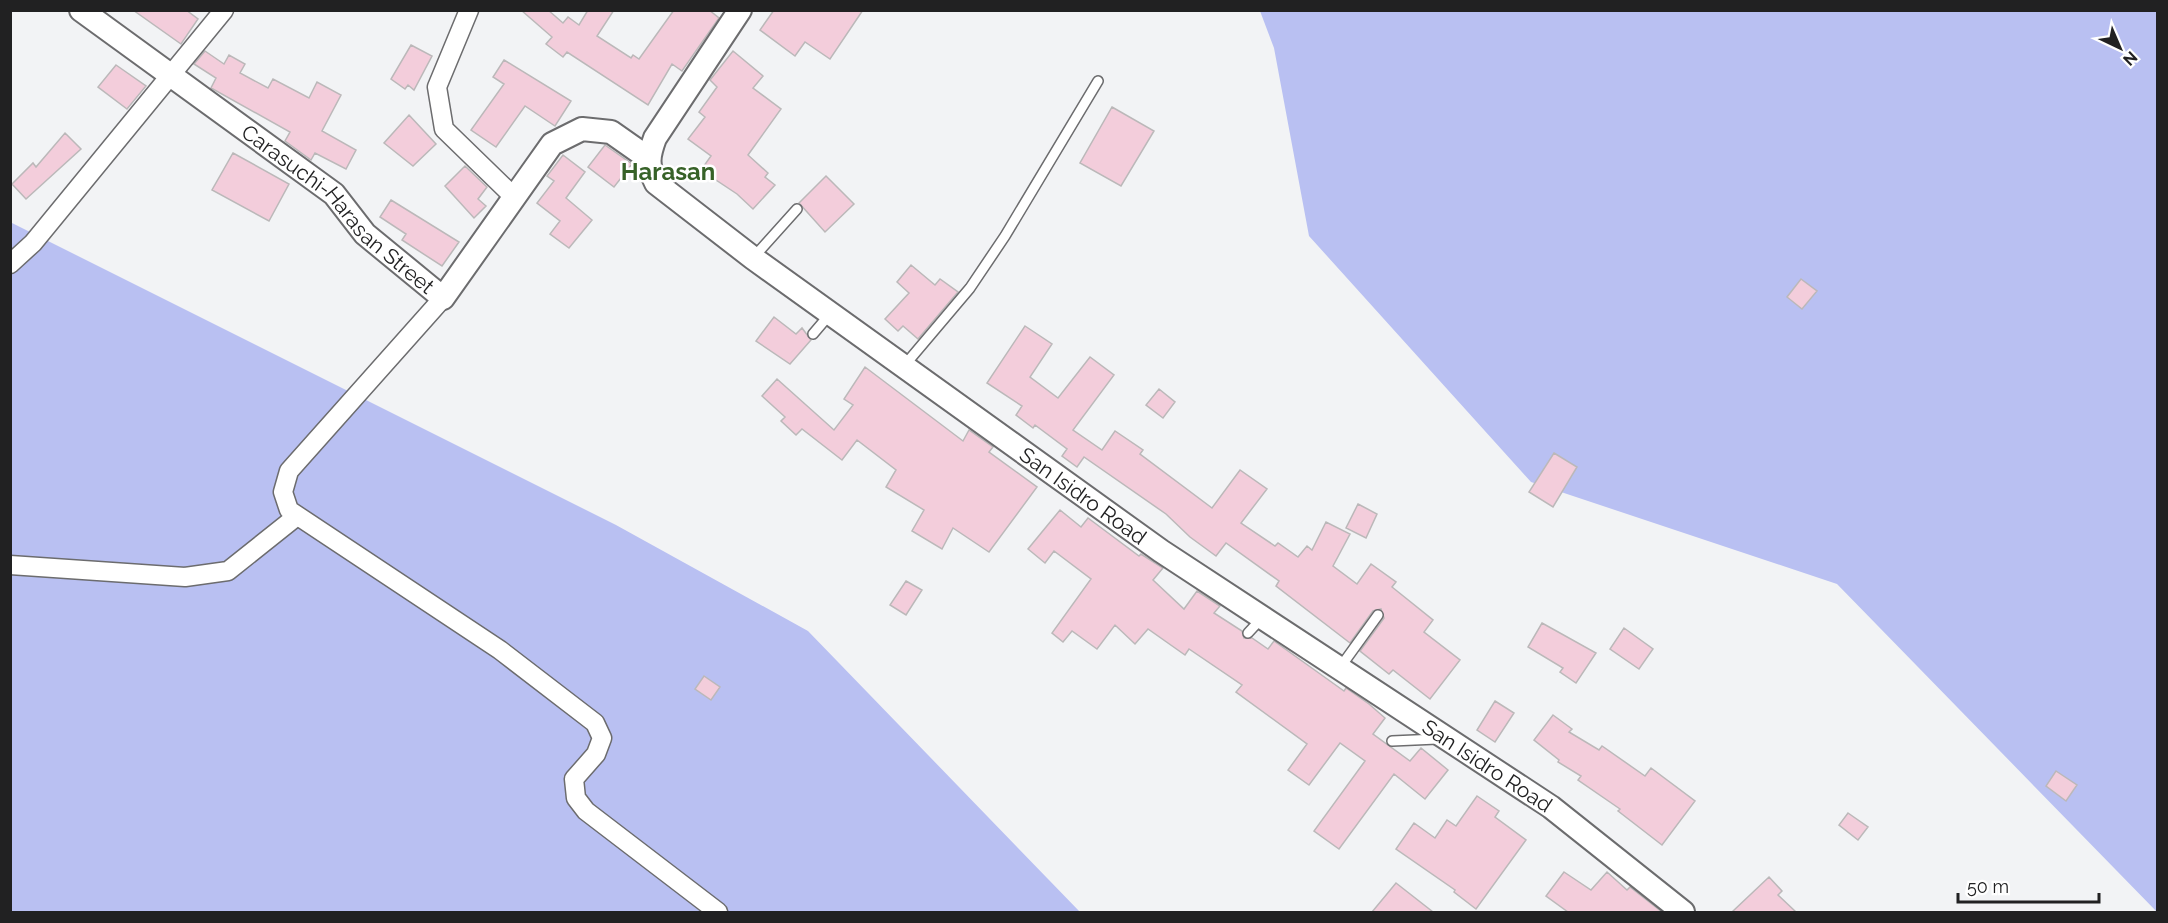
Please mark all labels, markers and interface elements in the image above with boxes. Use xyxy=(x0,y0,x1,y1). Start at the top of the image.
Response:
north arrow xyxy=(2090,18,2150,78)
text: N xyxy=(2119,47,2141,70)
street label: Carasuchi-Harasan Street xyxy=(237,119,440,298)
district label: Harasan xyxy=(621,157,715,186)
street label: San Isidro Road xyxy=(1015,441,1152,549)
street label: San Isidro Road xyxy=(1418,714,1557,817)
scale bar xyxy=(1958,866,2099,904)
text: 50 m xyxy=(1967,876,2009,897)

